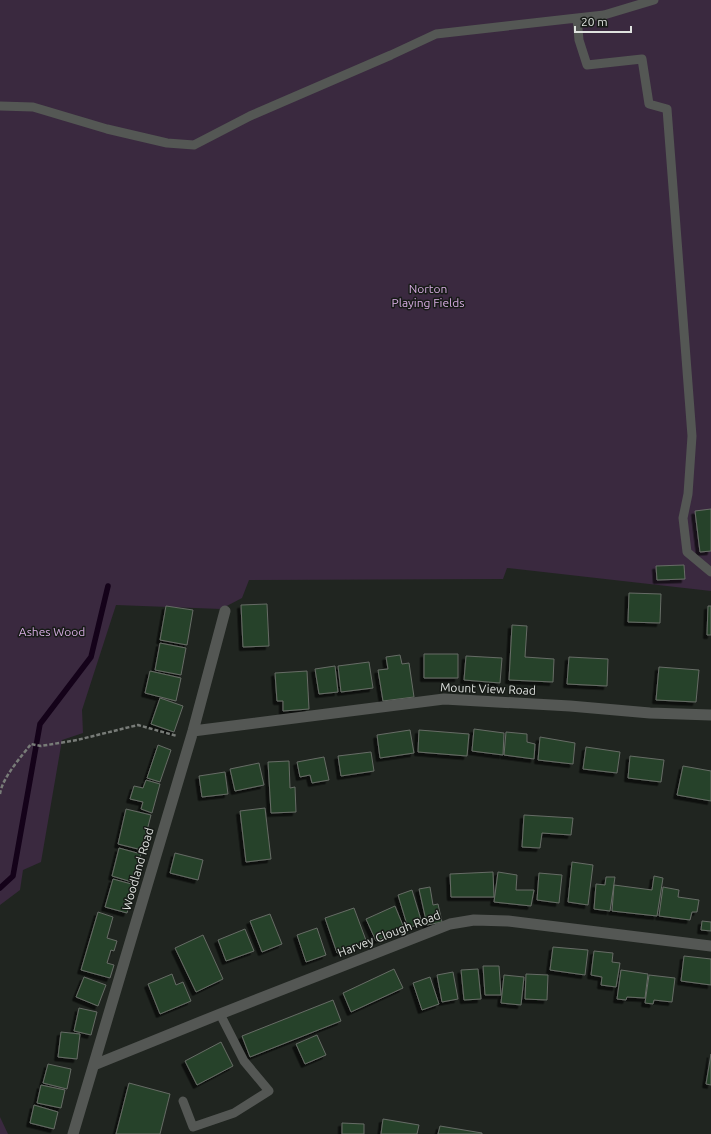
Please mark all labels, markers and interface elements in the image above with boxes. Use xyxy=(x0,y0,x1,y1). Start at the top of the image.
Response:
scale bar xyxy=(575,8,631,34)
text: 20 m xyxy=(581,15,608,28)
park label: Norton Playing Fields xyxy=(392,282,464,309)
park label: Ashes Wood xyxy=(19,625,85,638)
street label: Mount View Road xyxy=(440,680,536,697)
street label: Woodland Road xyxy=(119,826,156,912)
street label: Harvey Clough Road xyxy=(336,908,442,959)

